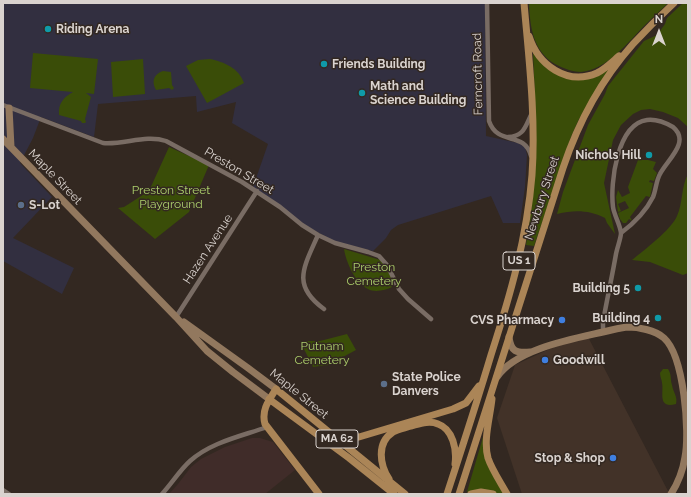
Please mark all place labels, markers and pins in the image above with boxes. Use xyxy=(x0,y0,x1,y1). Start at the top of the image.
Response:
place label: Riding Arena xyxy=(56,22,129,36)
marker: Riding Arena xyxy=(43,24,53,34)
place label: Friends Building xyxy=(332,57,425,71)
marker: Friends Building xyxy=(319,59,329,69)
place label: Math and Science Building xyxy=(370,79,466,107)
marker: Math and Science Building xyxy=(357,88,367,98)
place label: Nichols Hill xyxy=(575,148,641,162)
marker: Nichols Hill xyxy=(644,150,654,160)
place label: S-Lot xyxy=(29,198,60,212)
marker: S-Lot xyxy=(16,200,26,210)
place label: Building 5 xyxy=(572,281,630,295)
marker: Building 5 xyxy=(633,283,643,293)
place label: Building 4 xyxy=(592,311,650,325)
place label: CVS Pharmacy xyxy=(470,313,554,327)
marker: Building 4 xyxy=(653,313,663,323)
marker: CVS Pharmacy xyxy=(557,315,567,325)
place label: Goodwill xyxy=(553,353,605,367)
marker: Goodwill xyxy=(540,355,550,365)
place label: State Police Danvers xyxy=(392,370,461,398)
marker: State Police Danvers xyxy=(379,379,389,389)
place label: Stop & Shop xyxy=(535,451,605,465)
marker: Stop & Shop xyxy=(608,453,618,463)

